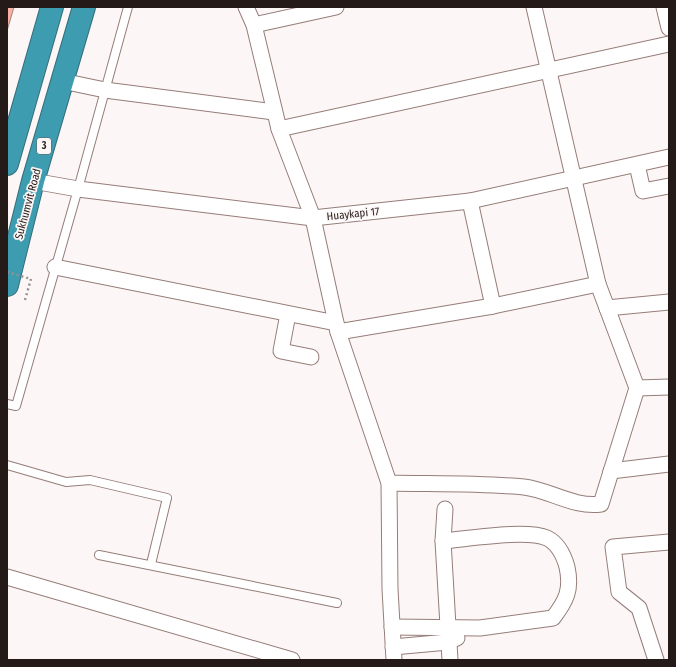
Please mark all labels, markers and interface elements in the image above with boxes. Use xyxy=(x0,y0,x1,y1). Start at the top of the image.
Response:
road number: 3 xyxy=(37,138,51,154)
street label: Sukhumvit Road xyxy=(12,167,44,241)
street label: Huaykapi 17 xyxy=(326,205,381,223)

